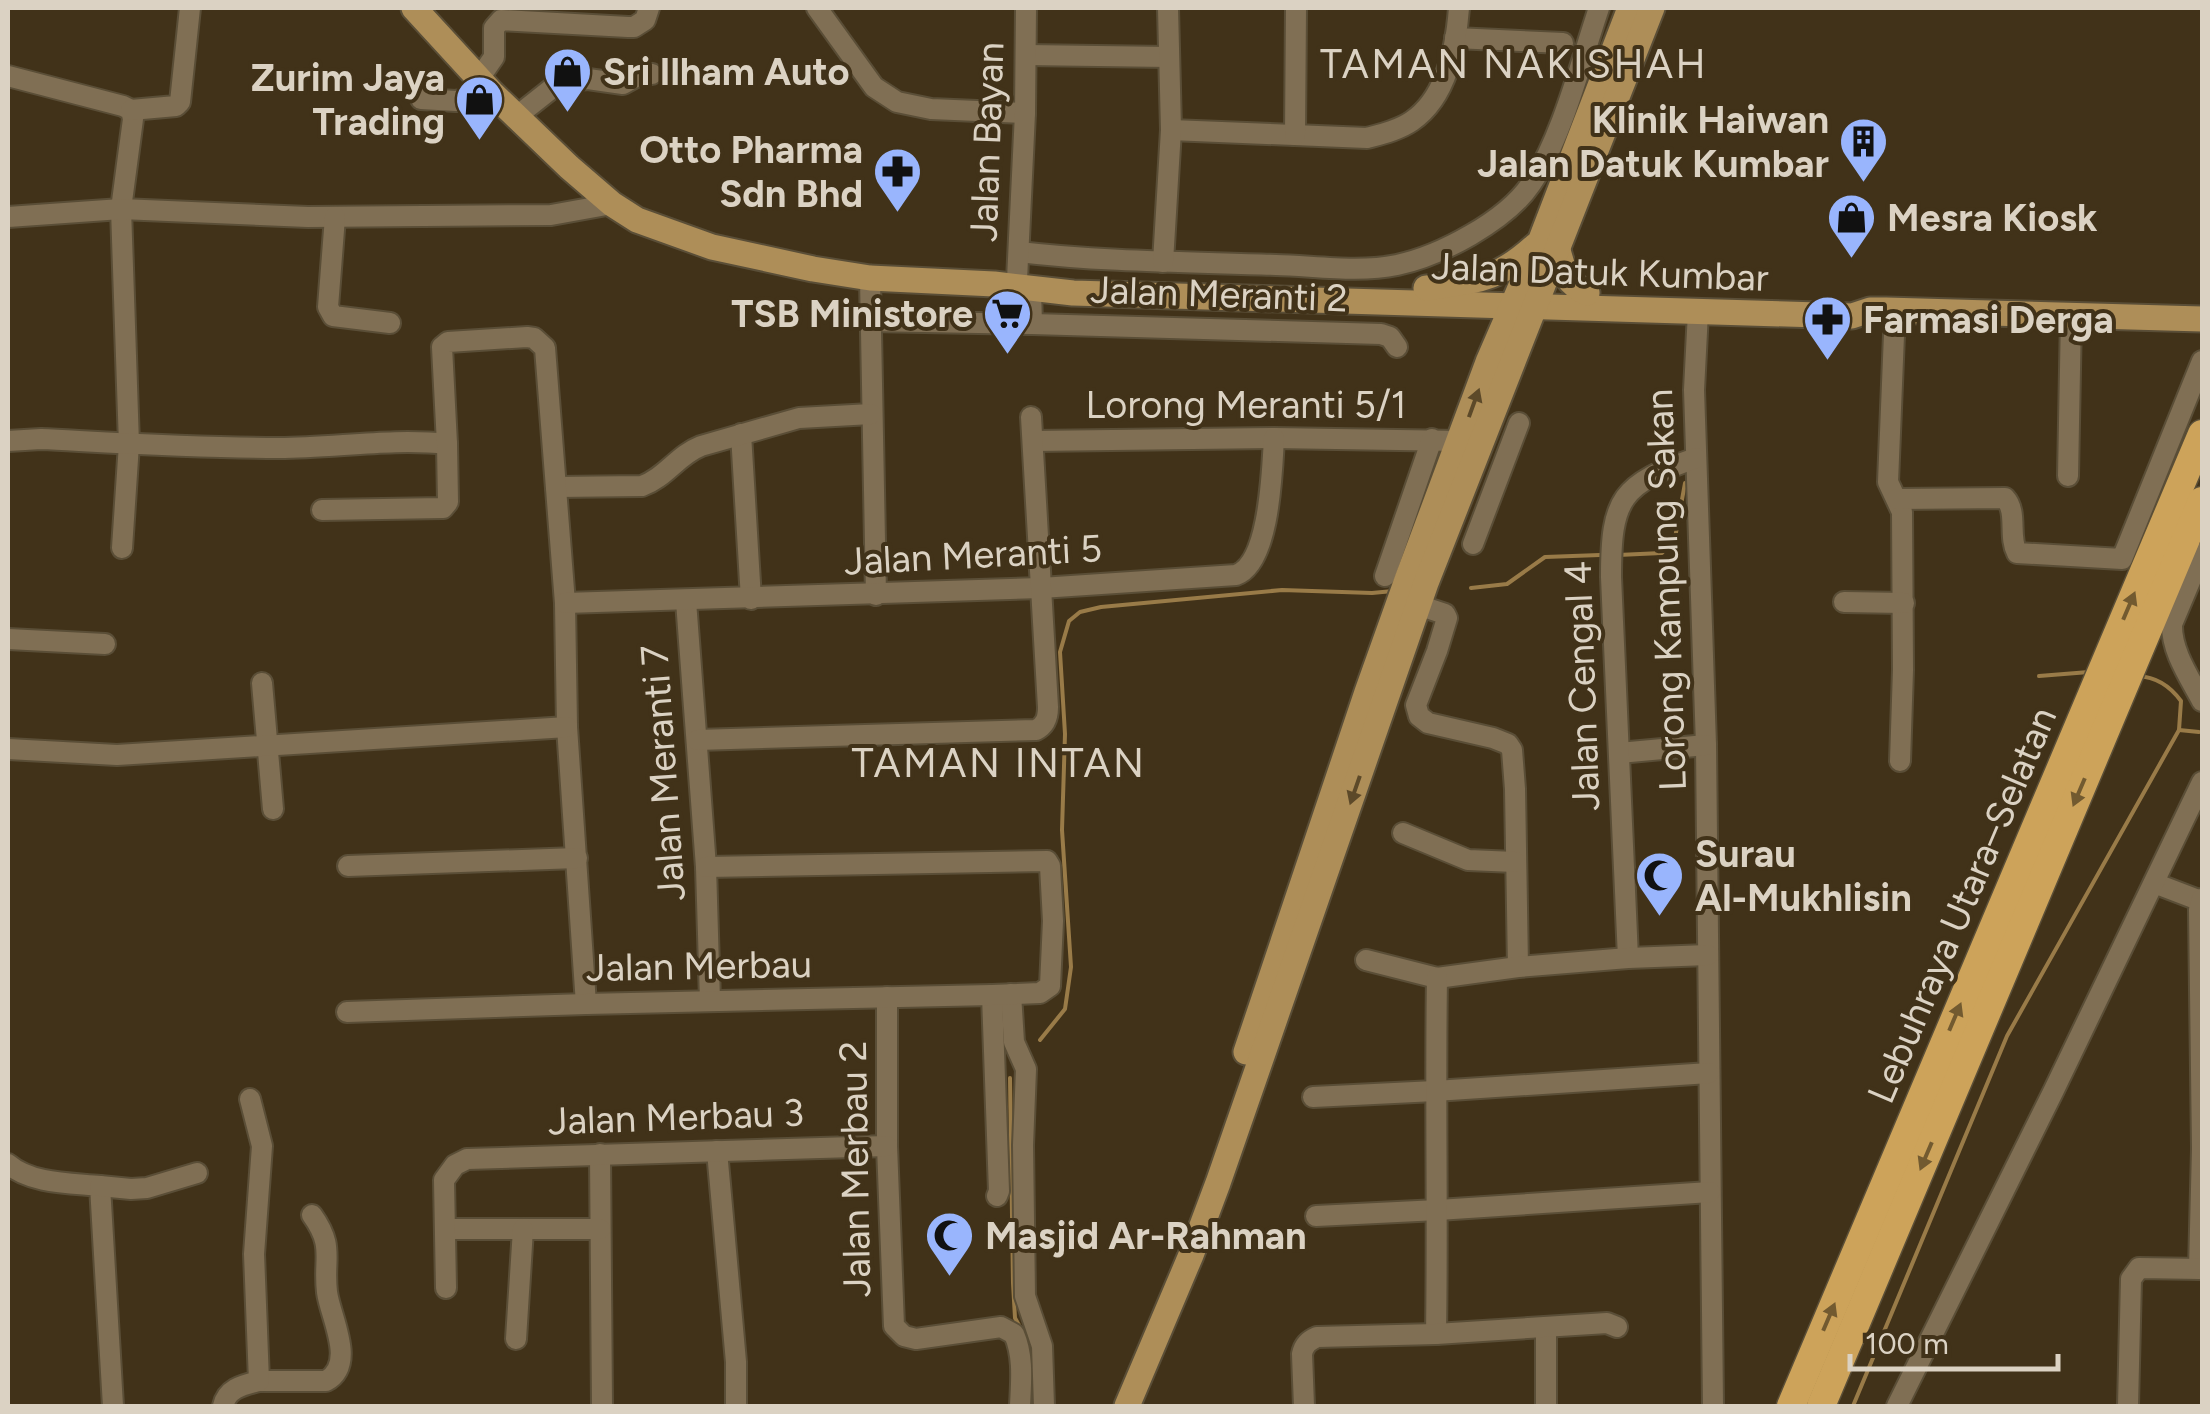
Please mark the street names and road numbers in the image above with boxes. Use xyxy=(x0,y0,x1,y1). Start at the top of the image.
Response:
street label: Jalan Bayan xyxy=(961,41,1013,243)
street label: Jalan Datuk Kumbar xyxy=(1431,243,1770,301)
street label: Jalan Meranti 2 xyxy=(1090,267,1348,321)
street label: Lorong Meranti 5/1 xyxy=(1086,382,1406,428)
street label: Lorong Kampung Sakan xyxy=(1636,388,1696,792)
street label: Jalan Meranti 5 xyxy=(843,525,1103,585)
street label: Jalan Cengal 4 xyxy=(1555,560,1609,812)
street label: Jalan Meranti 7 xyxy=(631,643,695,903)
street label: Lebuhraya Utara–Selatan xyxy=(1858,700,2066,1110)
street label: Jalan Merbau xyxy=(586,941,812,991)
street label: Jalan Merbau 2 xyxy=(830,1040,880,1298)
street label: Jalan Merbau 3 xyxy=(547,1090,805,1144)

